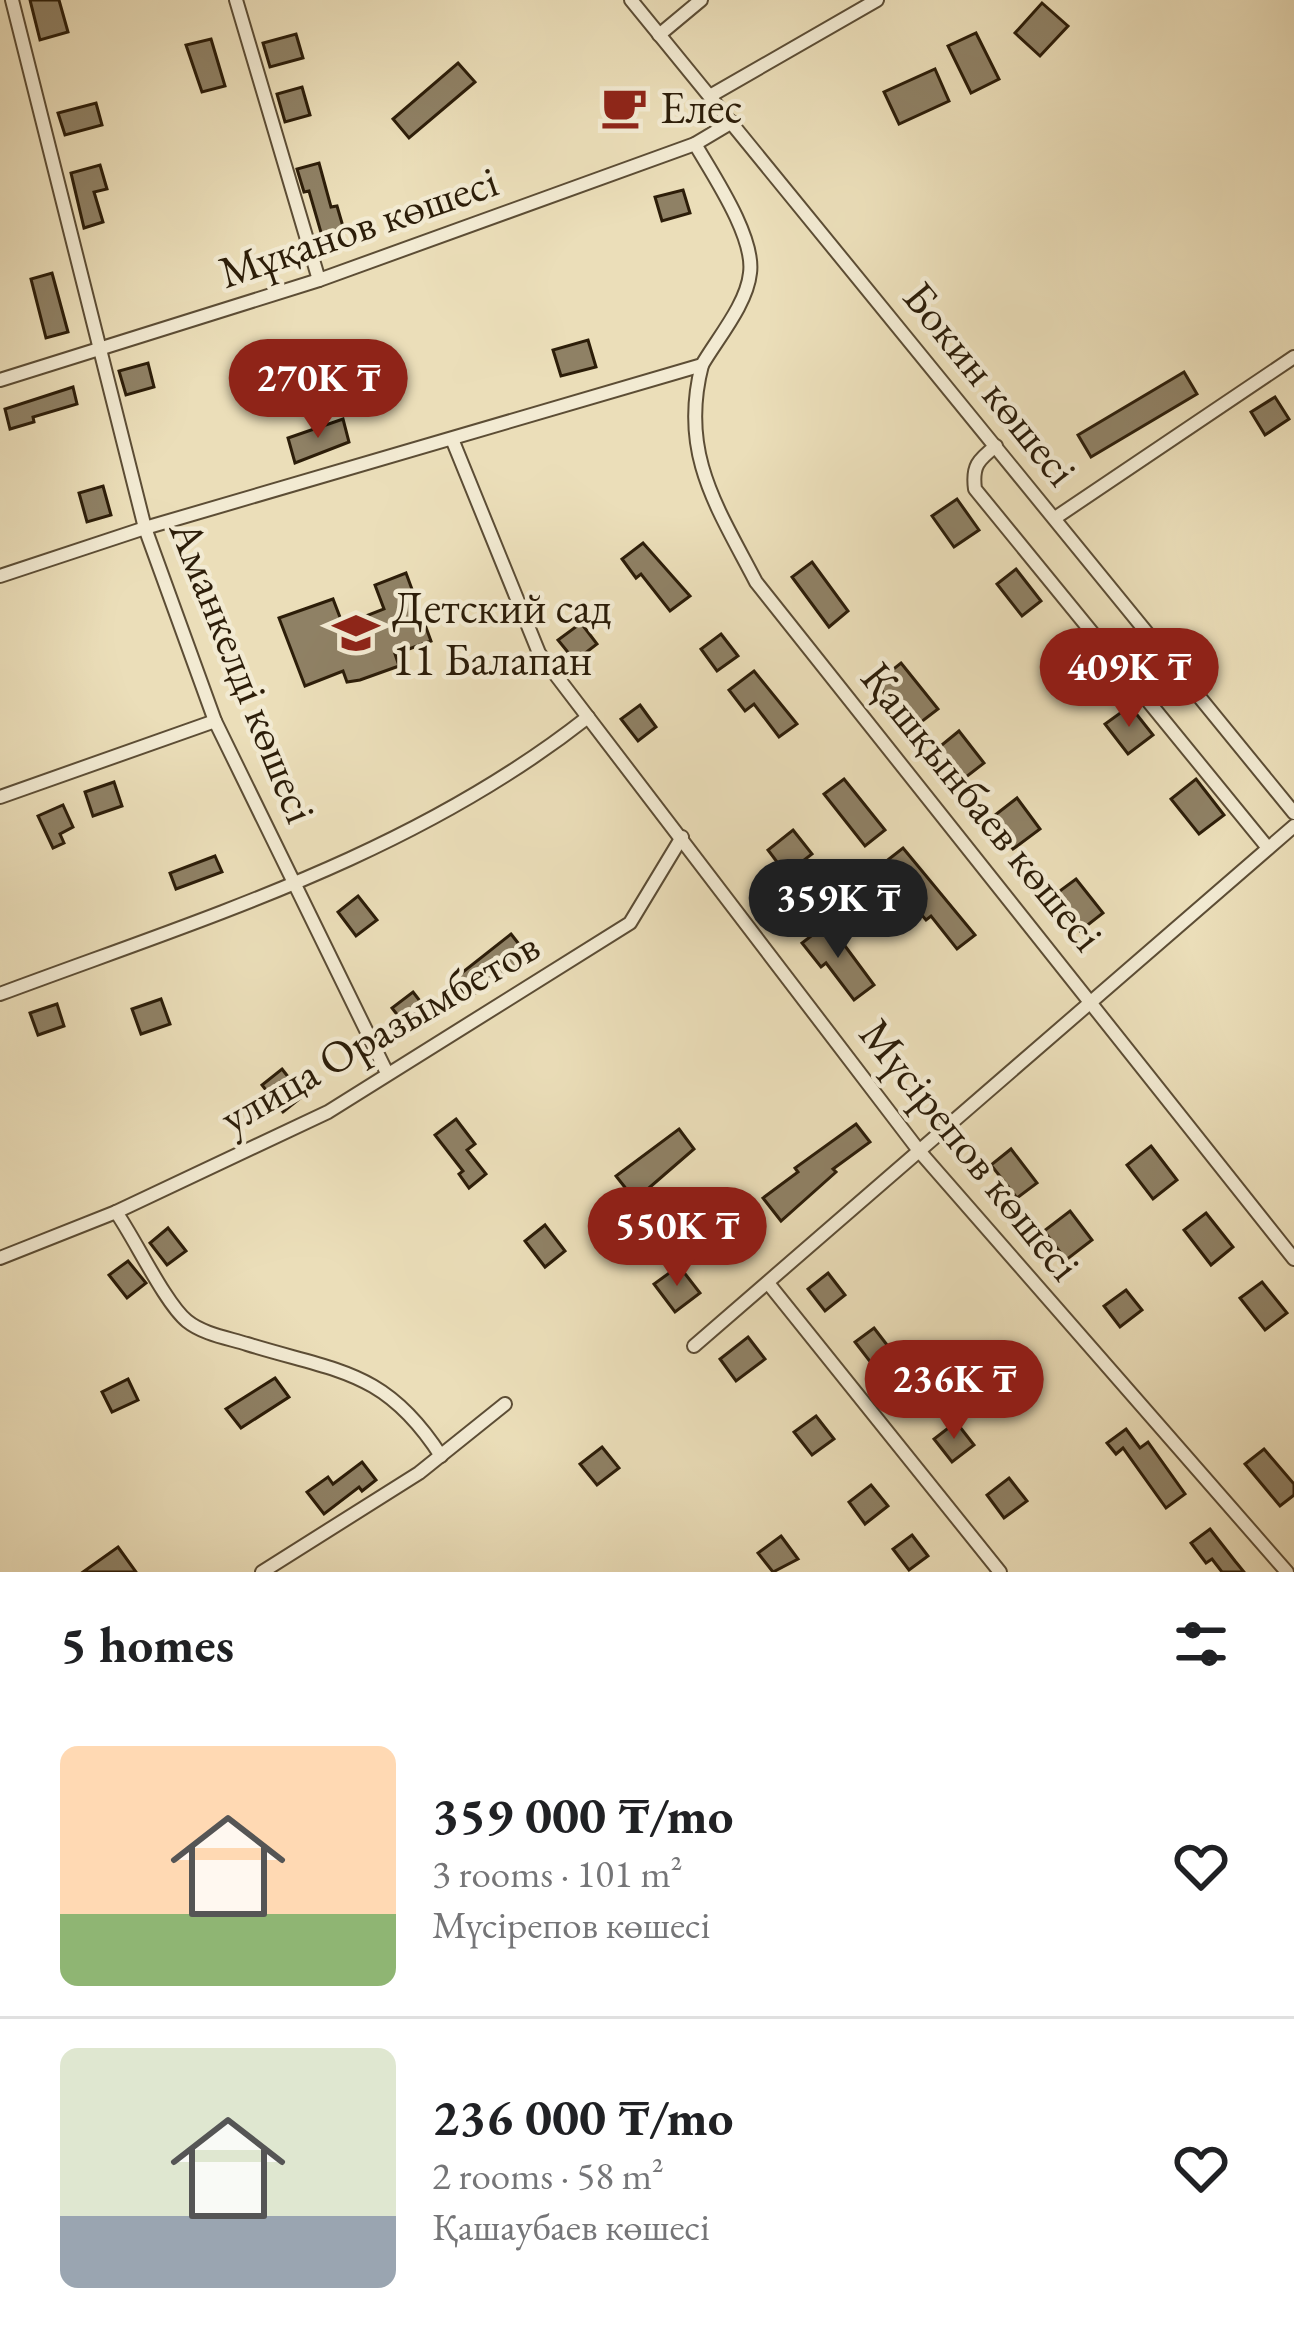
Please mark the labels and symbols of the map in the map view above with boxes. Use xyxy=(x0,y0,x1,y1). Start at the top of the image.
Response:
place label: Елес xyxy=(660,78,742,136)
cafe icon: Елес xyxy=(599,82,649,132)
street label: Мұқанов көшесі xyxy=(211,151,505,301)
street label: Бокин көшесі xyxy=(891,269,1091,497)
pin: 270K ₸ xyxy=(220,339,416,441)
street label: Аманкелді көшесі xyxy=(157,510,331,831)
place label: Детский сад 11 Балапан xyxy=(392,578,611,688)
school or university icon: Детский сад 11 Балапан xyxy=(331,608,381,658)
pin: 409K ₸ xyxy=(1031,628,1227,730)
street label: Қашқынбаев көшесі xyxy=(849,650,1117,962)
pin: 359K ₸ xyxy=(740,859,936,961)
street label: улица Оразымбетов xyxy=(209,916,549,1146)
street label: Мүсірепов көшесі xyxy=(847,1006,1095,1292)
pin: 550K ₸ xyxy=(579,1187,775,1289)
pin: 236K ₸ xyxy=(856,1340,1052,1442)

